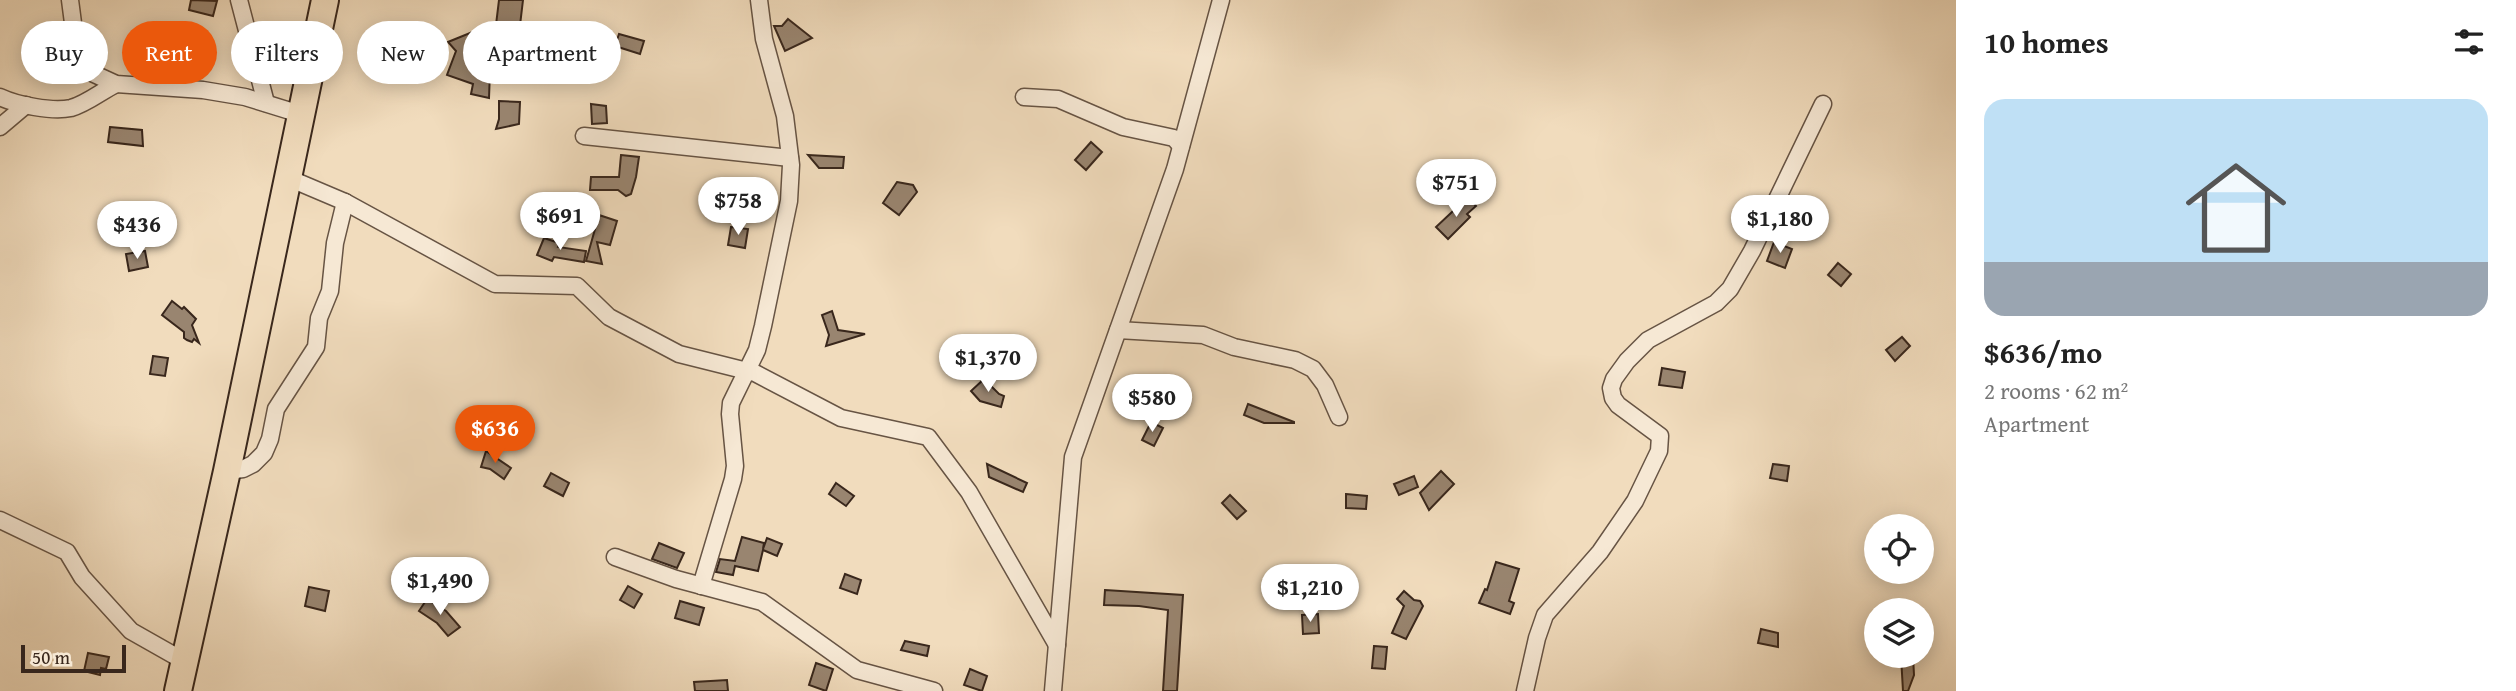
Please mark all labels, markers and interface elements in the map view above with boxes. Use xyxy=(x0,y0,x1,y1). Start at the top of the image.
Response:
text: 10 homes xyxy=(1984,20,2109,64)
chip: Buy xyxy=(21,21,108,84)
chip: Rent xyxy=(122,21,217,84)
chip: Filters xyxy=(231,21,343,84)
chip: New xyxy=(357,21,449,84)
chip: Apartment xyxy=(463,21,621,84)
icon: filters xyxy=(2450,23,2488,61)
icon: home xyxy=(2173,145,2299,271)
pin: $751 xyxy=(1415,160,1497,219)
text: $751 xyxy=(1432,165,1480,198)
pin: $758 xyxy=(697,177,779,237)
text: $758 xyxy=(714,183,762,216)
pin: $691 xyxy=(519,192,601,252)
pin: $1,180 xyxy=(1723,196,1837,255)
text: $691 xyxy=(536,198,584,231)
text: $1,180 xyxy=(1747,201,1813,234)
pin: $436 xyxy=(96,202,178,261)
text: $436 xyxy=(113,207,161,240)
text: $636/mo xyxy=(1984,330,2102,374)
pin: $1,370 xyxy=(931,334,1045,394)
text: $1,370 xyxy=(955,340,1021,373)
pin: $580 xyxy=(1111,374,1193,434)
text: 2 rooms · 62 m² xyxy=(1984,374,2128,407)
text: $580 xyxy=(1128,380,1176,413)
pin: $636 xyxy=(454,406,536,465)
text: Apartment xyxy=(1984,407,2089,440)
text: $636 xyxy=(471,411,519,444)
map controls xyxy=(1864,514,1934,668)
button: locate xyxy=(1864,514,1934,584)
pin: $1,490 xyxy=(383,558,497,617)
text: $1,490 xyxy=(407,563,473,596)
pin: $1,210 xyxy=(1253,564,1367,624)
text: $1,210 xyxy=(1277,570,1343,603)
button: layers xyxy=(1864,598,1934,668)
scale bar xyxy=(21,642,126,674)
text: 50 m xyxy=(32,643,70,671)

